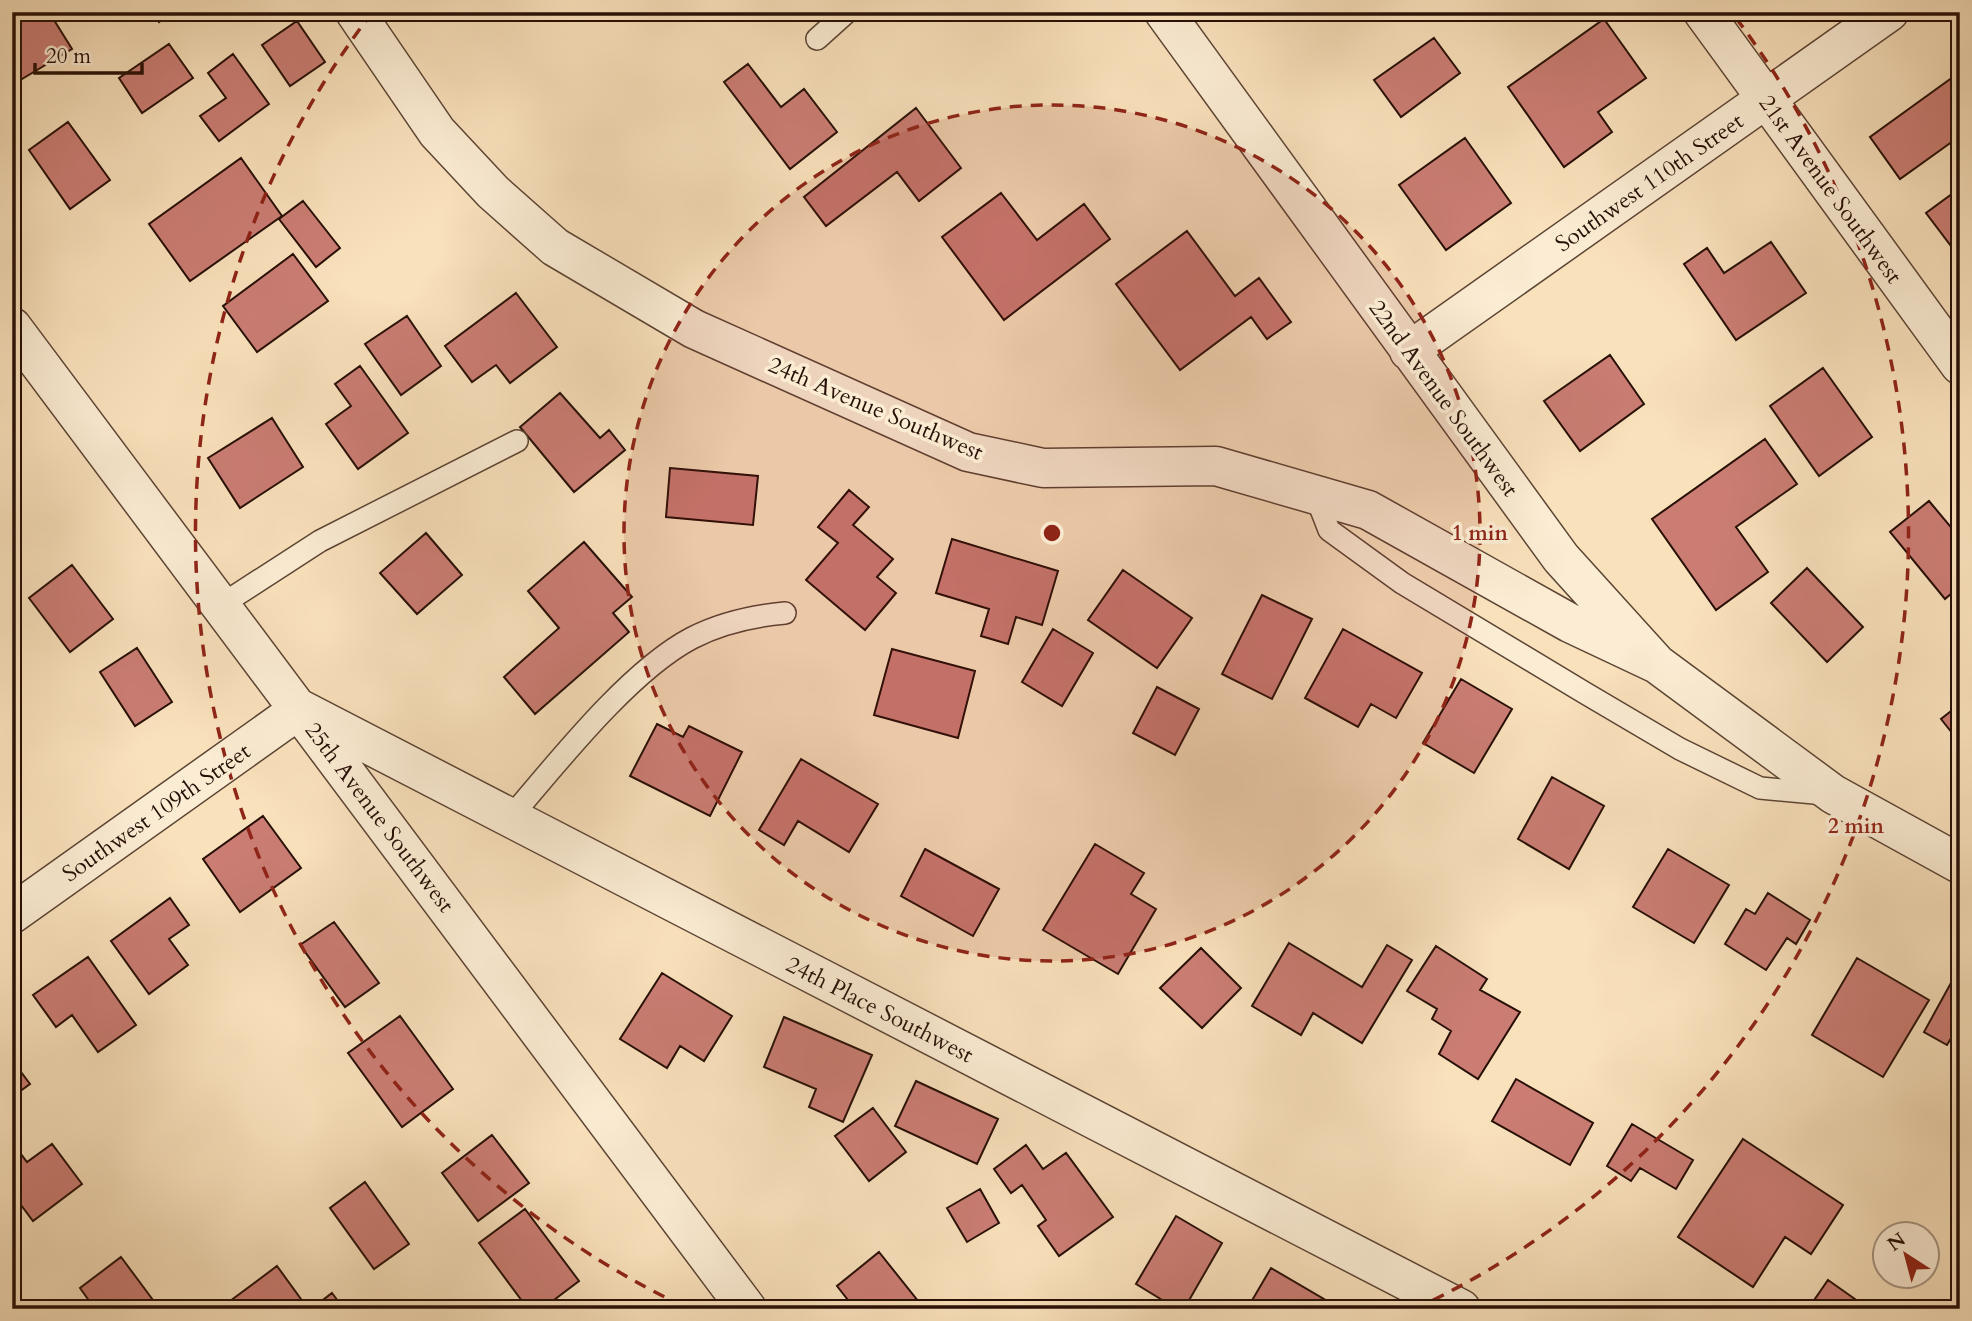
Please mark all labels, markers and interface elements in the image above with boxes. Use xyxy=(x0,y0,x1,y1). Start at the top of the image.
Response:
scale bar xyxy=(35,32,142,76)
text: 20 m xyxy=(46,42,91,71)
street label: 21st Avenue Southwest xyxy=(1752,89,1909,290)
street label: Southwest 110th Street xyxy=(1549,106,1750,259)
street label: 22nd Avenue Southwest xyxy=(1362,294,1526,503)
street label: 24th Avenue Southwest xyxy=(764,349,988,468)
text: 1 min xyxy=(1452,519,1508,548)
centre of rings xyxy=(1040,521,1064,545)
street label: 25th Avenue Southwest xyxy=(298,716,461,919)
street label: Southwest 109th Street xyxy=(56,736,257,889)
text: 2 min xyxy=(1828,812,1884,841)
street label: 24th Place Southwest xyxy=(781,949,979,1070)
north arrow xyxy=(1870,1220,1940,1290)
text: N xyxy=(1882,1226,1911,1257)

